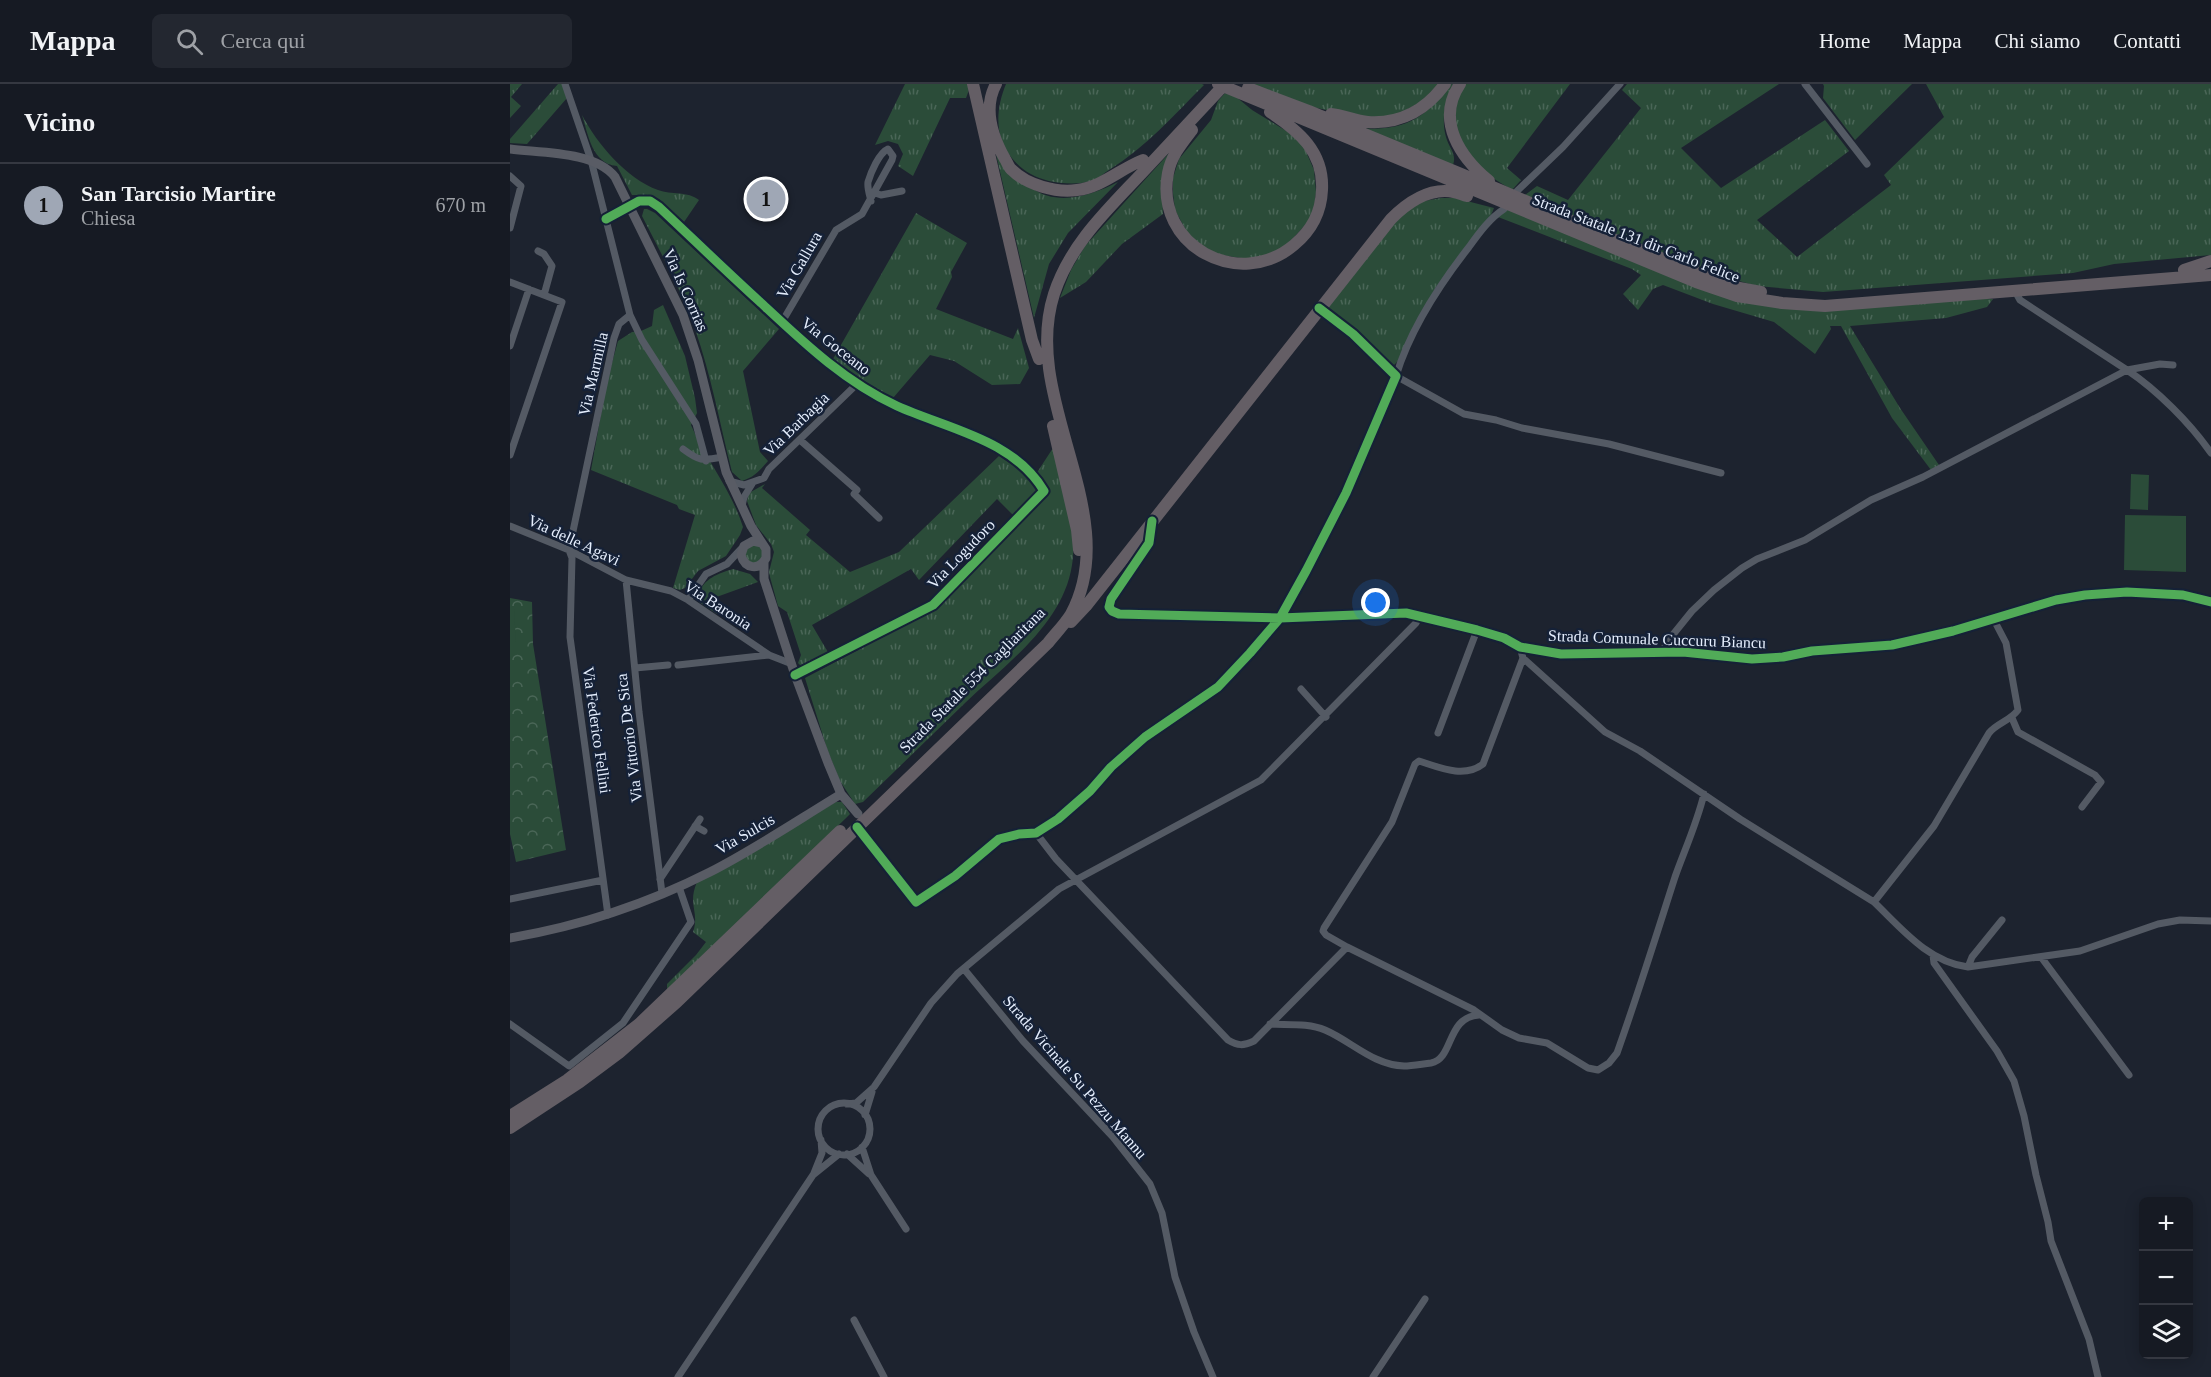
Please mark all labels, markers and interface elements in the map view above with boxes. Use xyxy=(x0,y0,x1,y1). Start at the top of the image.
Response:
search box xyxy=(152,14,572,68)
text: Mappa xyxy=(30,25,116,56)
icon: search xyxy=(173,25,206,58)
text: Cerca qui xyxy=(221,28,305,53)
text: Home xyxy=(1819,29,1870,53)
text: Mappa xyxy=(1903,29,1962,53)
text: Chi siamo xyxy=(1995,29,2080,53)
text: Contatti xyxy=(2113,29,2181,53)
text: Vicino xyxy=(24,108,95,137)
pin: 1 xyxy=(746,176,786,222)
text: San Tarcisio Martire xyxy=(81,181,276,206)
street label: Strada Statale 131 dir Carlo Felice xyxy=(1530,190,1742,286)
text: 1 xyxy=(39,194,49,216)
text: 670 m xyxy=(435,194,486,216)
text: Chiesa xyxy=(81,207,135,229)
street label: Via Gallura xyxy=(773,229,825,301)
street label: Via Is Corrias xyxy=(660,246,712,334)
street label: Via Goceano xyxy=(798,314,874,378)
street label: Via Marmilla xyxy=(575,330,611,418)
street label: Via Barbagia xyxy=(760,389,833,460)
street label: Via delle Agavi xyxy=(525,511,623,570)
street label: Via Logudoro xyxy=(924,516,999,593)
street label: Via Baronia xyxy=(681,577,755,633)
your location xyxy=(1361,588,1390,617)
street label: Strada Statale 554 Cagliaritana xyxy=(896,604,1049,757)
street label: Strada Comunale Cuccuru Biancu xyxy=(1548,627,1766,651)
street label: Via Federico Fellini xyxy=(580,665,614,795)
street label: Via Vittorio De Sica xyxy=(613,673,645,803)
street label: Via Sulcis xyxy=(712,810,778,858)
street label: Strada Vicinale Su Pezzu Mannu xyxy=(1000,992,1150,1162)
map controls xyxy=(2139,1197,2193,1359)
button: + xyxy=(2139,1197,2193,1251)
button: − xyxy=(2139,1251,2193,1305)
button: layers xyxy=(2139,1305,2193,1359)

